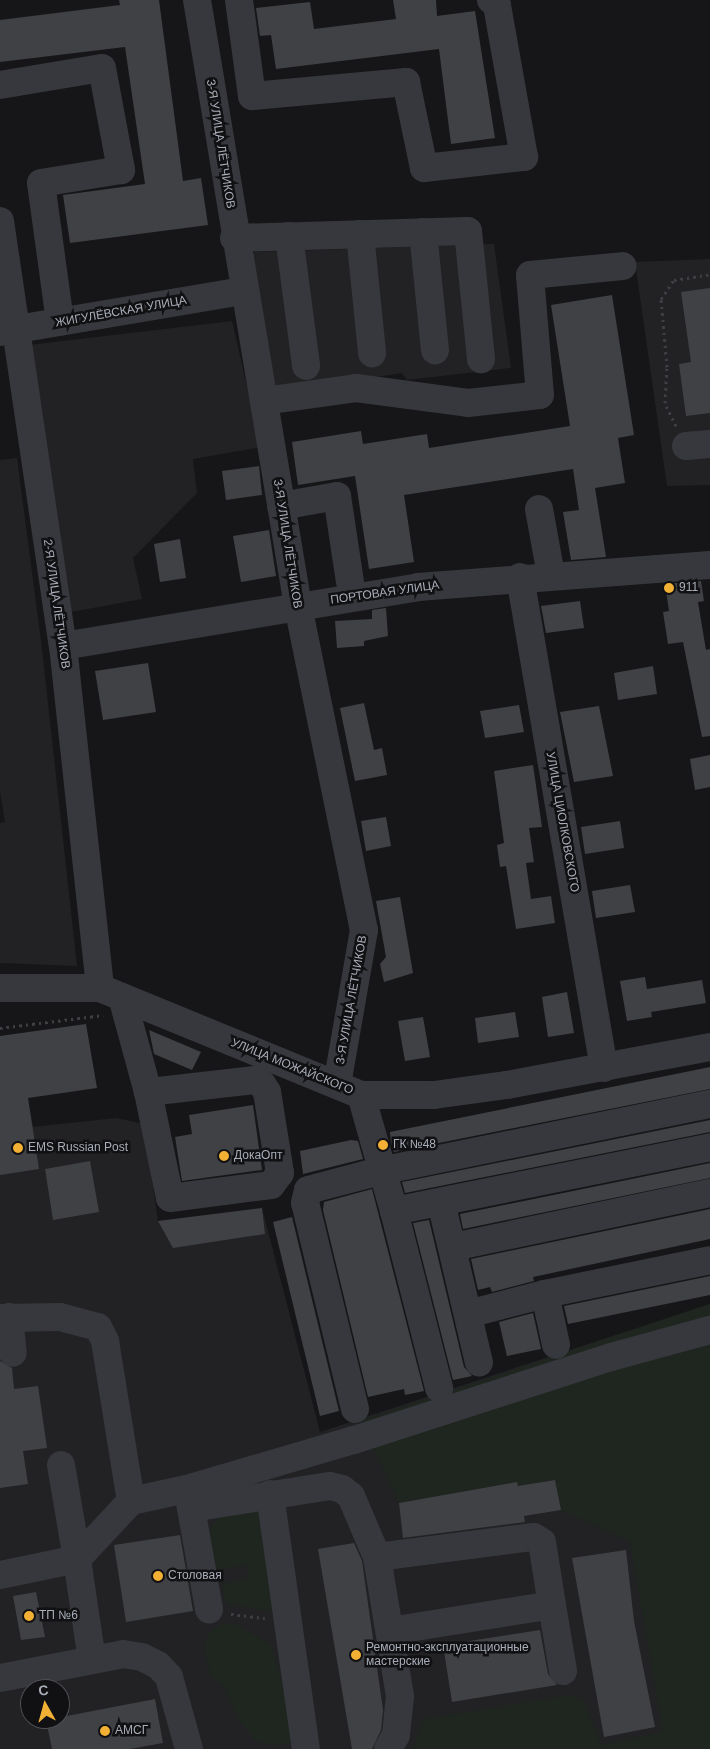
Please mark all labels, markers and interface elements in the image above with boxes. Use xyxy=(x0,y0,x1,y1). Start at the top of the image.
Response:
street label: 3-Я УЛИЦА ЛЁТЧИКОВ xyxy=(203,78,237,210)
street label: ЖИГУЛЁВСКАЯ УЛИЦА xyxy=(54,293,188,331)
street label: 3-Я УЛИЦА ЛЁТЧИКОВ xyxy=(270,478,304,610)
street label: 2-Я УЛИЦА ЛЁТЧИКОВ xyxy=(40,538,72,670)
street label: ПОРТОВАЯ УЛИЦА xyxy=(330,578,440,608)
place label: 911 xyxy=(679,581,698,595)
marker: 911 xyxy=(663,582,675,594)
street label: УЛИЦА ЦИОЛКОВСКОГО xyxy=(543,751,581,893)
street label: 3-Я УЛИЦА ЛЁТЧИКОВ xyxy=(334,934,370,1066)
street label: УЛИЦА МОЖАЙСКОГО xyxy=(229,1036,355,1098)
place label: ГК №48 xyxy=(393,1138,436,1152)
marker: ГК №48 xyxy=(377,1139,389,1151)
place label: EMS Russian Рost xyxy=(28,1141,128,1155)
marker: EMS Russian Рost xyxy=(12,1142,24,1154)
place label: ДокаОпт xyxy=(234,1149,282,1163)
marker: ДокаОпт xyxy=(218,1150,230,1162)
place label: Столовая xyxy=(168,1569,222,1583)
marker: Столовая xyxy=(152,1570,164,1582)
place label: ТП №6 xyxy=(39,1609,78,1623)
marker: ТП №6 xyxy=(23,1610,35,1622)
place label: Ремонтно-эксплуатационные мастерские xyxy=(366,1641,529,1669)
marker: Ремонтно-эксплуатационные мастерские xyxy=(350,1649,362,1661)
north arrow xyxy=(20,1679,70,1729)
text: С xyxy=(37,1682,49,1699)
place label: АМСГ xyxy=(115,1724,148,1738)
marker: АМСГ xyxy=(99,1725,111,1737)

